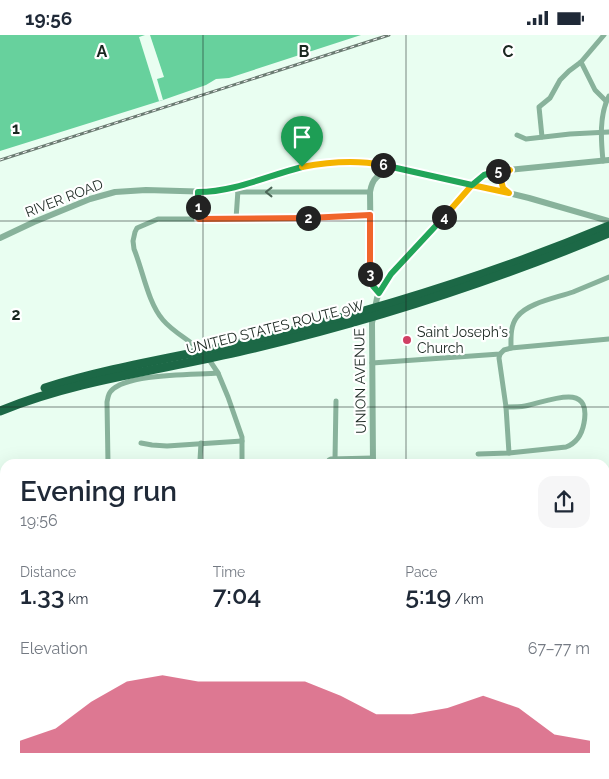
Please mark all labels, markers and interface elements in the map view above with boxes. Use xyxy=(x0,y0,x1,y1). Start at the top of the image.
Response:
text: 19:56 xyxy=(25,7,72,29)
text: A xyxy=(97,42,108,61)
text: B xyxy=(299,42,310,61)
text: C xyxy=(503,42,514,61)
pin xyxy=(281,116,323,167)
text: 1 xyxy=(12,119,20,138)
icon: arrive xyxy=(288,123,316,151)
pin: 6 xyxy=(370,153,396,177)
text: 6 xyxy=(379,157,388,173)
pin: 5 xyxy=(486,159,510,183)
text: 5 xyxy=(495,163,502,179)
street label: RIVER ROAD xyxy=(23,176,105,220)
one-way arrow xyxy=(265,187,272,197)
pin: 1 xyxy=(186,195,210,219)
text: 1 xyxy=(195,199,202,215)
pin: 2 xyxy=(296,205,320,231)
pin: 4 xyxy=(432,205,456,229)
text: 4 xyxy=(441,209,449,225)
text: 2 xyxy=(305,210,312,226)
pin: 3 xyxy=(358,261,382,287)
text: 3 xyxy=(367,266,374,282)
street label: UNITED STATES ROUTE 9W xyxy=(185,297,366,357)
text: 2 xyxy=(11,305,21,324)
place label: Saint Joseph's Church xyxy=(417,324,508,356)
street label: UNION AVENUE xyxy=(351,328,369,434)
marker: Saint Joseph's Church xyxy=(401,334,413,346)
text: Evening run xyxy=(20,475,177,508)
button: share xyxy=(538,476,590,528)
text: 19:56 xyxy=(20,511,58,530)
text: Distance xyxy=(20,564,76,580)
text: Time xyxy=(213,564,245,580)
text: Pace xyxy=(405,564,437,580)
text: 1.33 xyxy=(20,580,65,610)
text: 7:04 xyxy=(213,580,261,610)
text: 5:19 xyxy=(405,580,451,610)
text: km xyxy=(65,591,88,607)
text: /km xyxy=(451,591,484,607)
text: Elevation xyxy=(20,639,88,658)
text: 67–77 m xyxy=(528,639,590,658)

